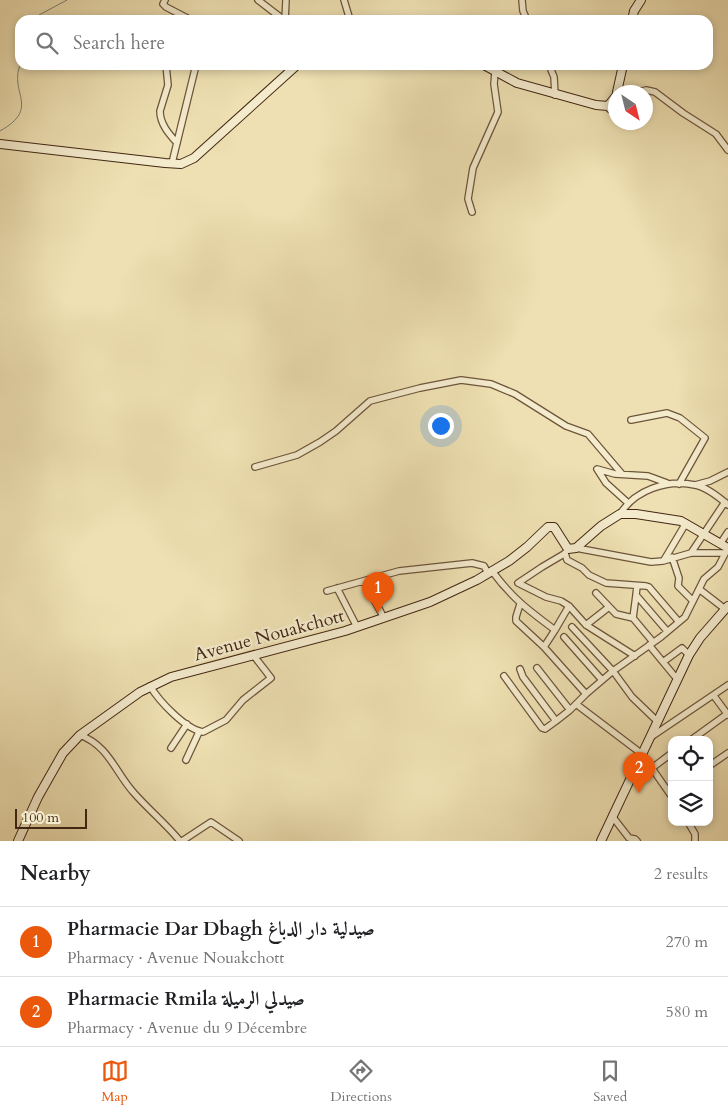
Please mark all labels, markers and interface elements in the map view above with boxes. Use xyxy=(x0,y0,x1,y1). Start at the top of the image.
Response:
search box xyxy=(15,15,713,70)
icon: search xyxy=(33,29,61,57)
text: Search here xyxy=(73,30,165,56)
north arrow xyxy=(608,85,653,130)
your location xyxy=(428,413,454,439)
pin: 1 xyxy=(362,572,394,613)
street label: Avenue Nouakchott xyxy=(191,603,347,668)
map controls xyxy=(668,736,713,826)
button: locate xyxy=(668,736,713,781)
pin: 2 xyxy=(623,752,655,793)
button: layers xyxy=(668,781,713,826)
scale bar xyxy=(15,806,88,829)
text: 100 m xyxy=(22,808,59,827)
text: Nearby xyxy=(20,859,91,888)
text: 2 results xyxy=(654,863,708,885)
text: Pharmacie Dar Dbagh صيدلية دار الدباغ xyxy=(67,916,375,942)
text: 1 xyxy=(32,931,40,953)
text: 270 m xyxy=(666,931,708,953)
text: Pharmacy · Avenue Nouakchott xyxy=(67,947,284,969)
text: Pharmacie Rmila صيدلي الرميلة xyxy=(67,986,305,1012)
text: 2 xyxy=(32,1001,40,1023)
text: 580 m xyxy=(666,1001,708,1023)
text: Pharmacy · Avenue du 9 Décembre xyxy=(67,1017,307,1039)
tab: Map xyxy=(101,1057,129,1106)
tab: Directions xyxy=(330,1057,392,1106)
tab: Saved xyxy=(593,1057,627,1106)

